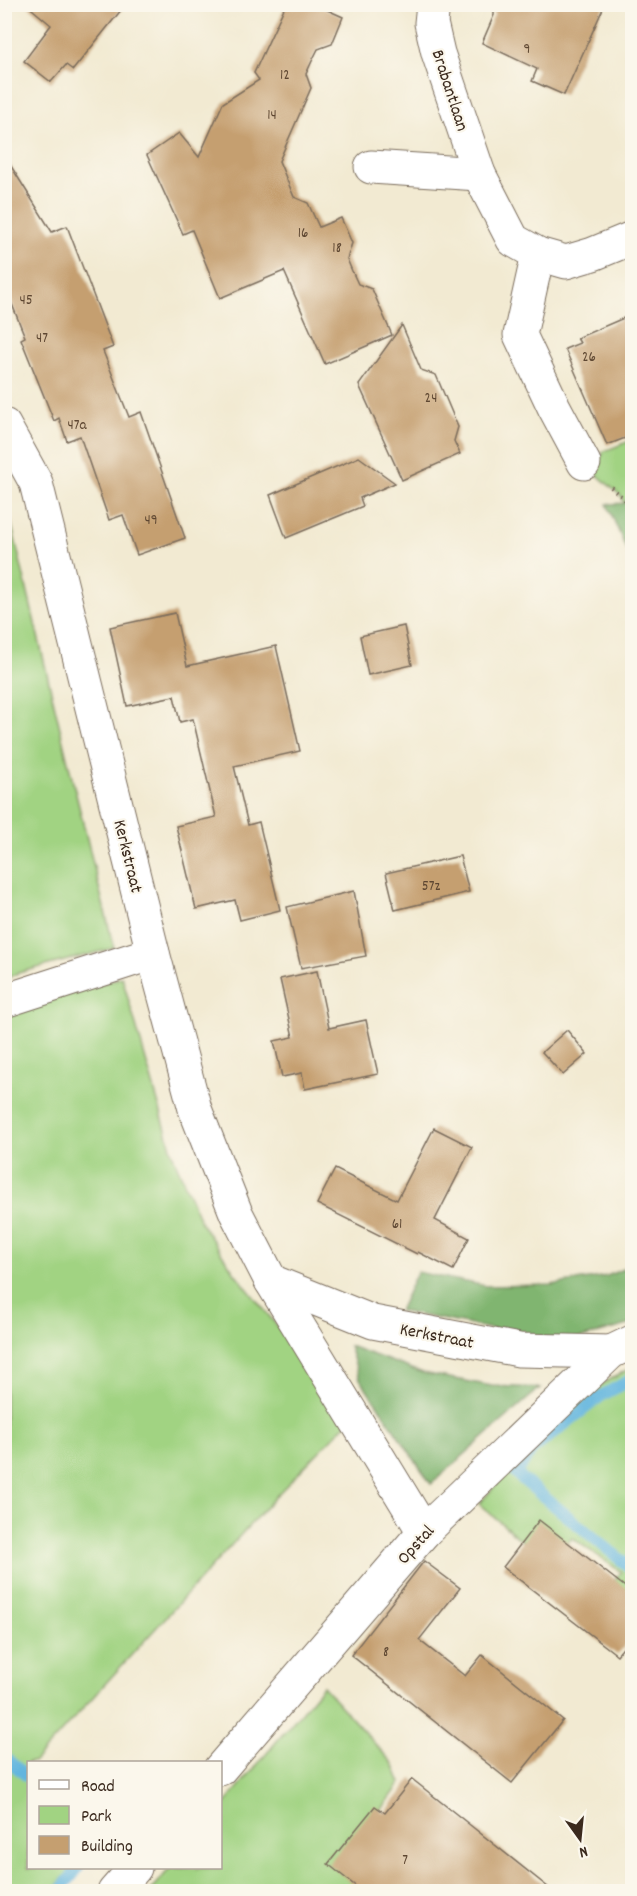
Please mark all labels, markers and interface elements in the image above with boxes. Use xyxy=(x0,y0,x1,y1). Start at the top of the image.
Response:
house number: 9 xyxy=(524,39,530,61)
street label: Brabantlaan xyxy=(424,47,474,135)
house number: 12 xyxy=(280,65,290,87)
house number: 14 xyxy=(267,105,277,127)
house number: 16 xyxy=(298,223,308,245)
house number: 18 xyxy=(332,238,342,260)
house number: 45 xyxy=(19,290,33,312)
house number: 47 xyxy=(36,328,48,350)
house number: 26 xyxy=(582,347,596,369)
house number: 24 xyxy=(425,388,437,410)
house number: 47a xyxy=(67,415,87,437)
house number: 49 xyxy=(144,510,158,532)
street label: Kerkstraat xyxy=(105,817,148,896)
house number: 57z xyxy=(422,876,440,898)
house number: 61 xyxy=(392,1214,402,1236)
street label: Kerkstraat xyxy=(397,1318,476,1357)
street label: Opstal xyxy=(392,1520,442,1571)
house number: 8 xyxy=(383,1642,389,1664)
legend xyxy=(27,1761,222,1869)
text: Road xyxy=(81,1775,115,1800)
text: Park xyxy=(81,1805,112,1830)
north arrow xyxy=(550,1809,610,1869)
text: Building xyxy=(81,1835,133,1860)
text: N xyxy=(576,1839,590,1863)
house number: 7 xyxy=(402,1850,408,1872)

